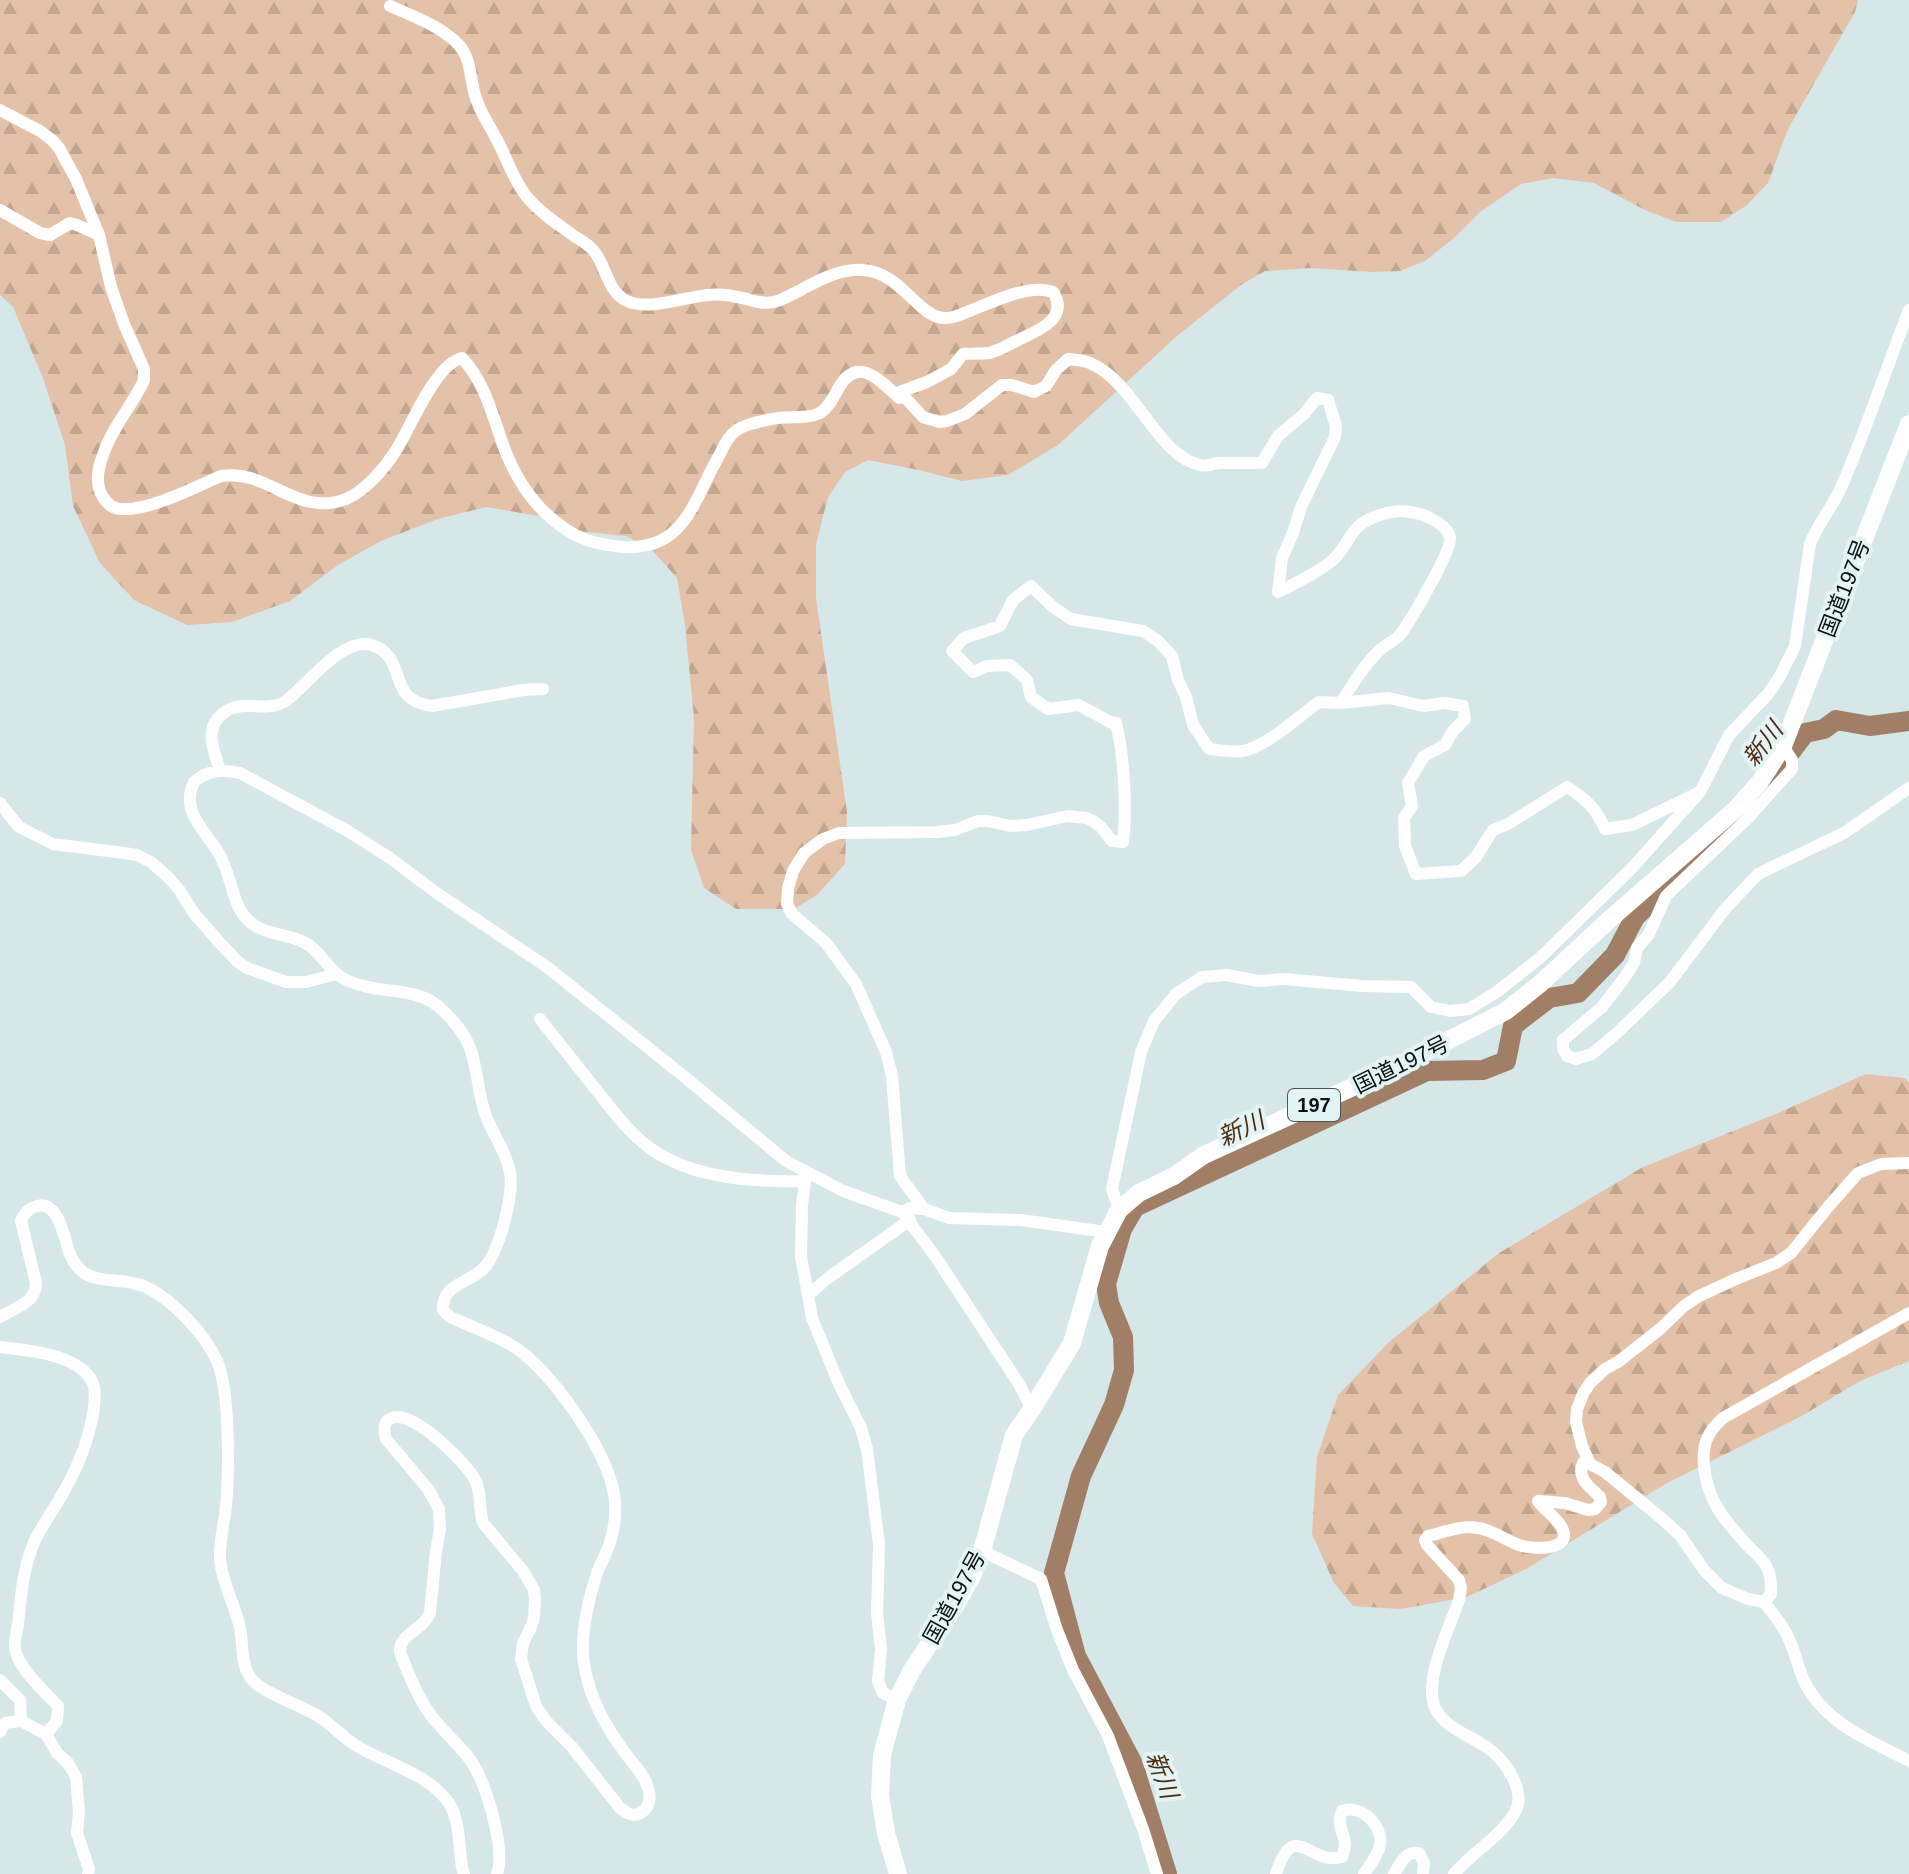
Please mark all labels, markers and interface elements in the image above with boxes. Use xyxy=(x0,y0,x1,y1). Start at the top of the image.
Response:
street label: 国道197号 xyxy=(1814,536,1875,641)
water label: 新川 xyxy=(1737,714,1790,771)
street label: 国道197号 xyxy=(1350,1031,1453,1098)
road number: 197 xyxy=(1288,1089,1340,1121)
water label: 新川 xyxy=(1213,1105,1271,1151)
street label: 国道197号 xyxy=(919,1546,990,1648)
water label: 新川 xyxy=(1142,1748,1184,1805)

